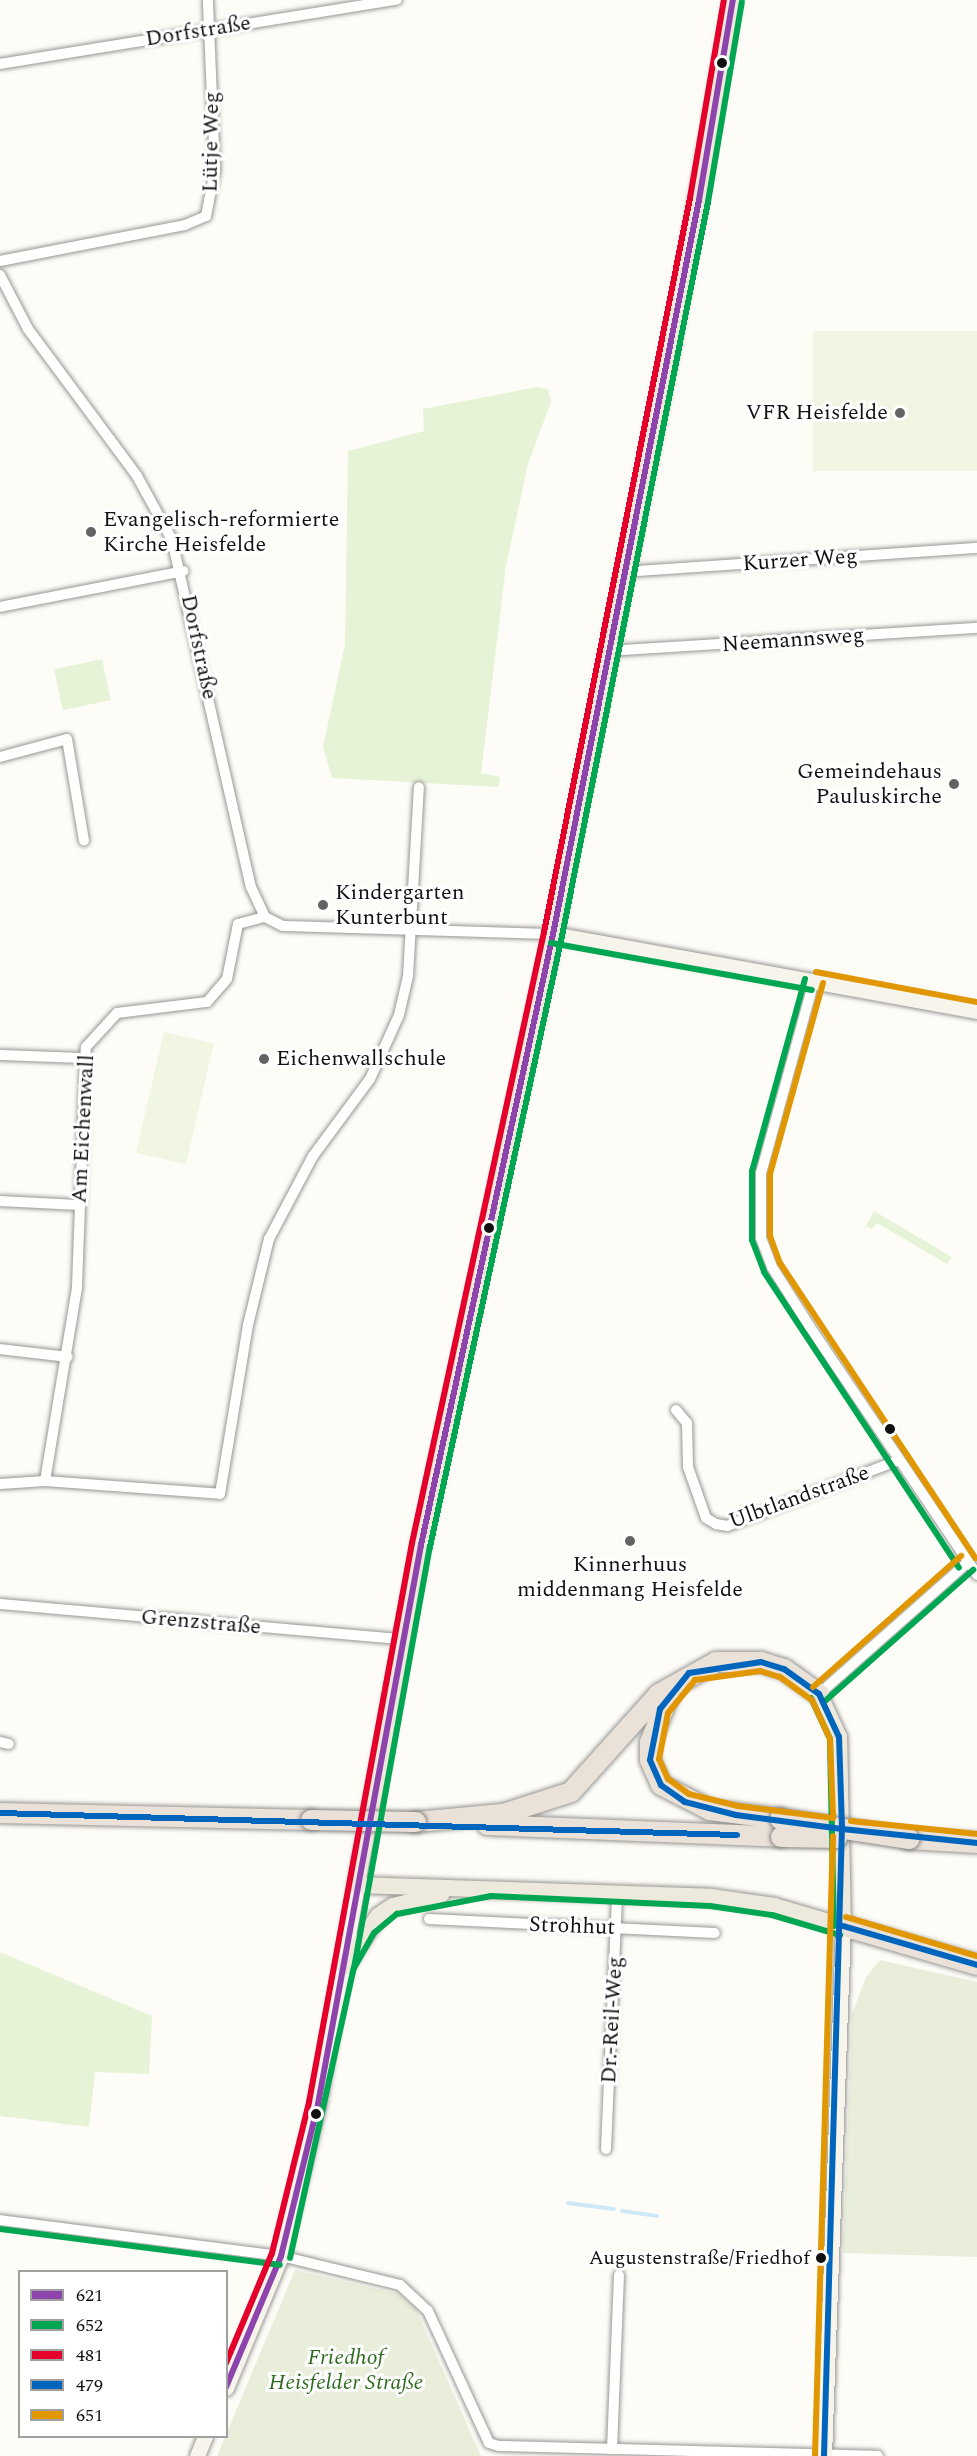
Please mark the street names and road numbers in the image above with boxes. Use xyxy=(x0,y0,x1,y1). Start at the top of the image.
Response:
street label: Dorfstraße xyxy=(143,10,253,52)
street label: Lütje Weg xyxy=(197,91,225,193)
street label: Kurzer Weg xyxy=(742,543,858,577)
street label: Dorfstraße xyxy=(175,592,223,702)
street label: Neemannsweg xyxy=(721,622,865,658)
street label: Am Eichenwall xyxy=(66,1054,100,1204)
street label: Ulbtlandstraße xyxy=(725,1459,873,1535)
street label: Grenzstraße xyxy=(140,1604,262,1640)
street label: Strohhut xyxy=(528,1911,616,1941)
street label: Dr.-Reil-Weg xyxy=(595,1956,629,2084)

